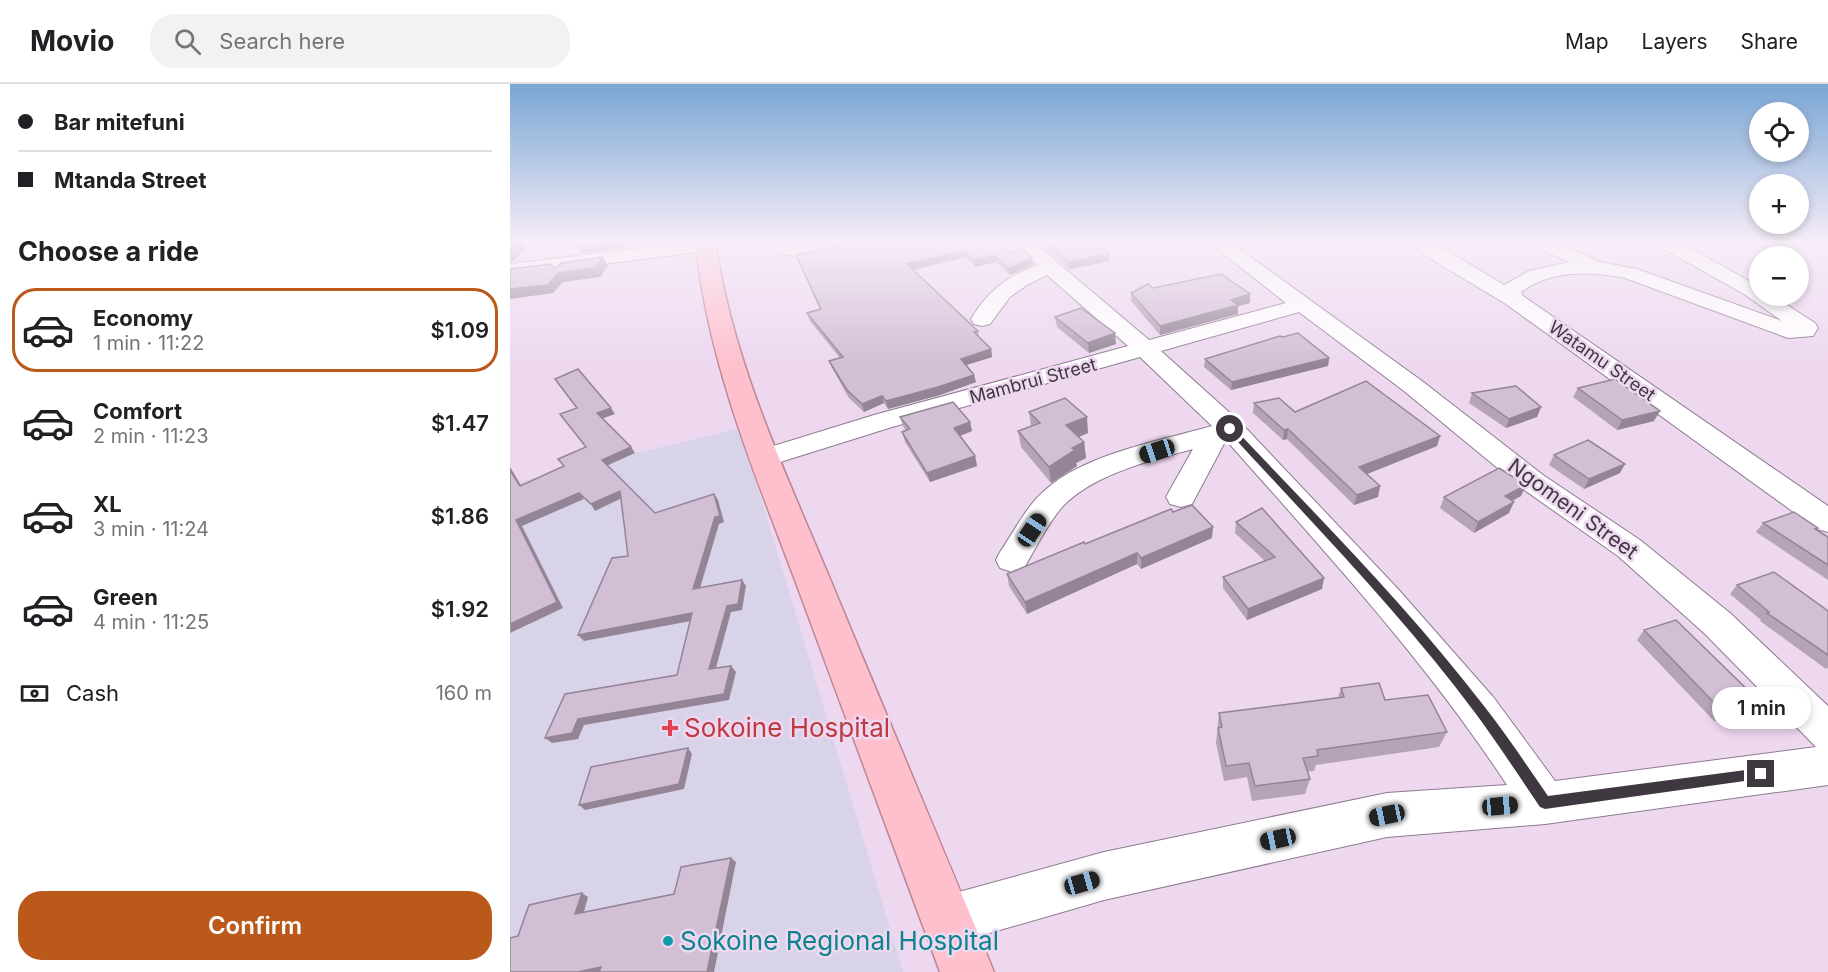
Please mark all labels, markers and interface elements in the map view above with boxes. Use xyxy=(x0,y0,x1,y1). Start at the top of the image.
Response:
search box xyxy=(150,14,570,68)
text: Movio xyxy=(30,24,114,58)
icon: search xyxy=(171,25,204,58)
text: Search here xyxy=(219,28,345,54)
text: Map xyxy=(1565,29,1609,54)
text: Layers xyxy=(1642,29,1708,54)
text: Share xyxy=(1741,29,1798,54)
map controls xyxy=(1749,102,1809,306)
button: locate xyxy=(1749,102,1809,162)
text: Bar mitefuni xyxy=(54,109,185,135)
text: Mtanda Street xyxy=(54,167,206,193)
button: + xyxy=(1749,174,1809,234)
text: Choose a ride xyxy=(18,235,199,268)
button: − xyxy=(1749,246,1809,306)
icon: car xyxy=(21,303,75,357)
text: Economy xyxy=(93,305,193,331)
street label: Watamu Street xyxy=(1545,316,1660,405)
text: $1.09 xyxy=(430,317,489,343)
text: 1 min · 11:22 xyxy=(93,331,204,355)
street label: Mambrui Street xyxy=(967,353,1099,408)
icon: car xyxy=(21,396,75,450)
text: Comfort xyxy=(93,398,182,424)
text: $1.47 xyxy=(431,410,489,436)
route start xyxy=(1216,415,1243,442)
text: 2 min · 11:23 xyxy=(93,424,209,448)
car xyxy=(1137,437,1177,465)
street label: Ngomeni Street xyxy=(1503,453,1643,564)
icon: car xyxy=(21,489,75,543)
text: XL xyxy=(93,491,122,517)
text: $1.86 xyxy=(431,503,489,529)
car xyxy=(1014,510,1050,550)
text: 3 min · 11:24 xyxy=(93,517,209,541)
icon: car xyxy=(21,582,75,636)
text: Green xyxy=(93,584,158,610)
text: $1.92 xyxy=(431,596,489,622)
text: 4 min · 11:25 xyxy=(93,610,209,634)
icon: cash xyxy=(18,677,51,710)
text: Cash xyxy=(66,680,119,706)
text: 160 m xyxy=(436,681,492,705)
callout: 1 min xyxy=(1712,687,1810,729)
text: 1 min xyxy=(1737,696,1786,720)
place label: Sokoine Hospital xyxy=(684,712,890,743)
marker: Sokoine Hospital xyxy=(661,719,679,737)
route end xyxy=(1747,760,1774,787)
car xyxy=(1481,795,1519,817)
car xyxy=(1368,802,1406,828)
car xyxy=(1259,826,1297,852)
car xyxy=(1062,869,1102,897)
button: Confirm xyxy=(18,891,492,960)
place label: Sokoine Regional Hospital xyxy=(680,925,999,956)
marker: Sokoine Regional Hospital xyxy=(661,934,675,948)

